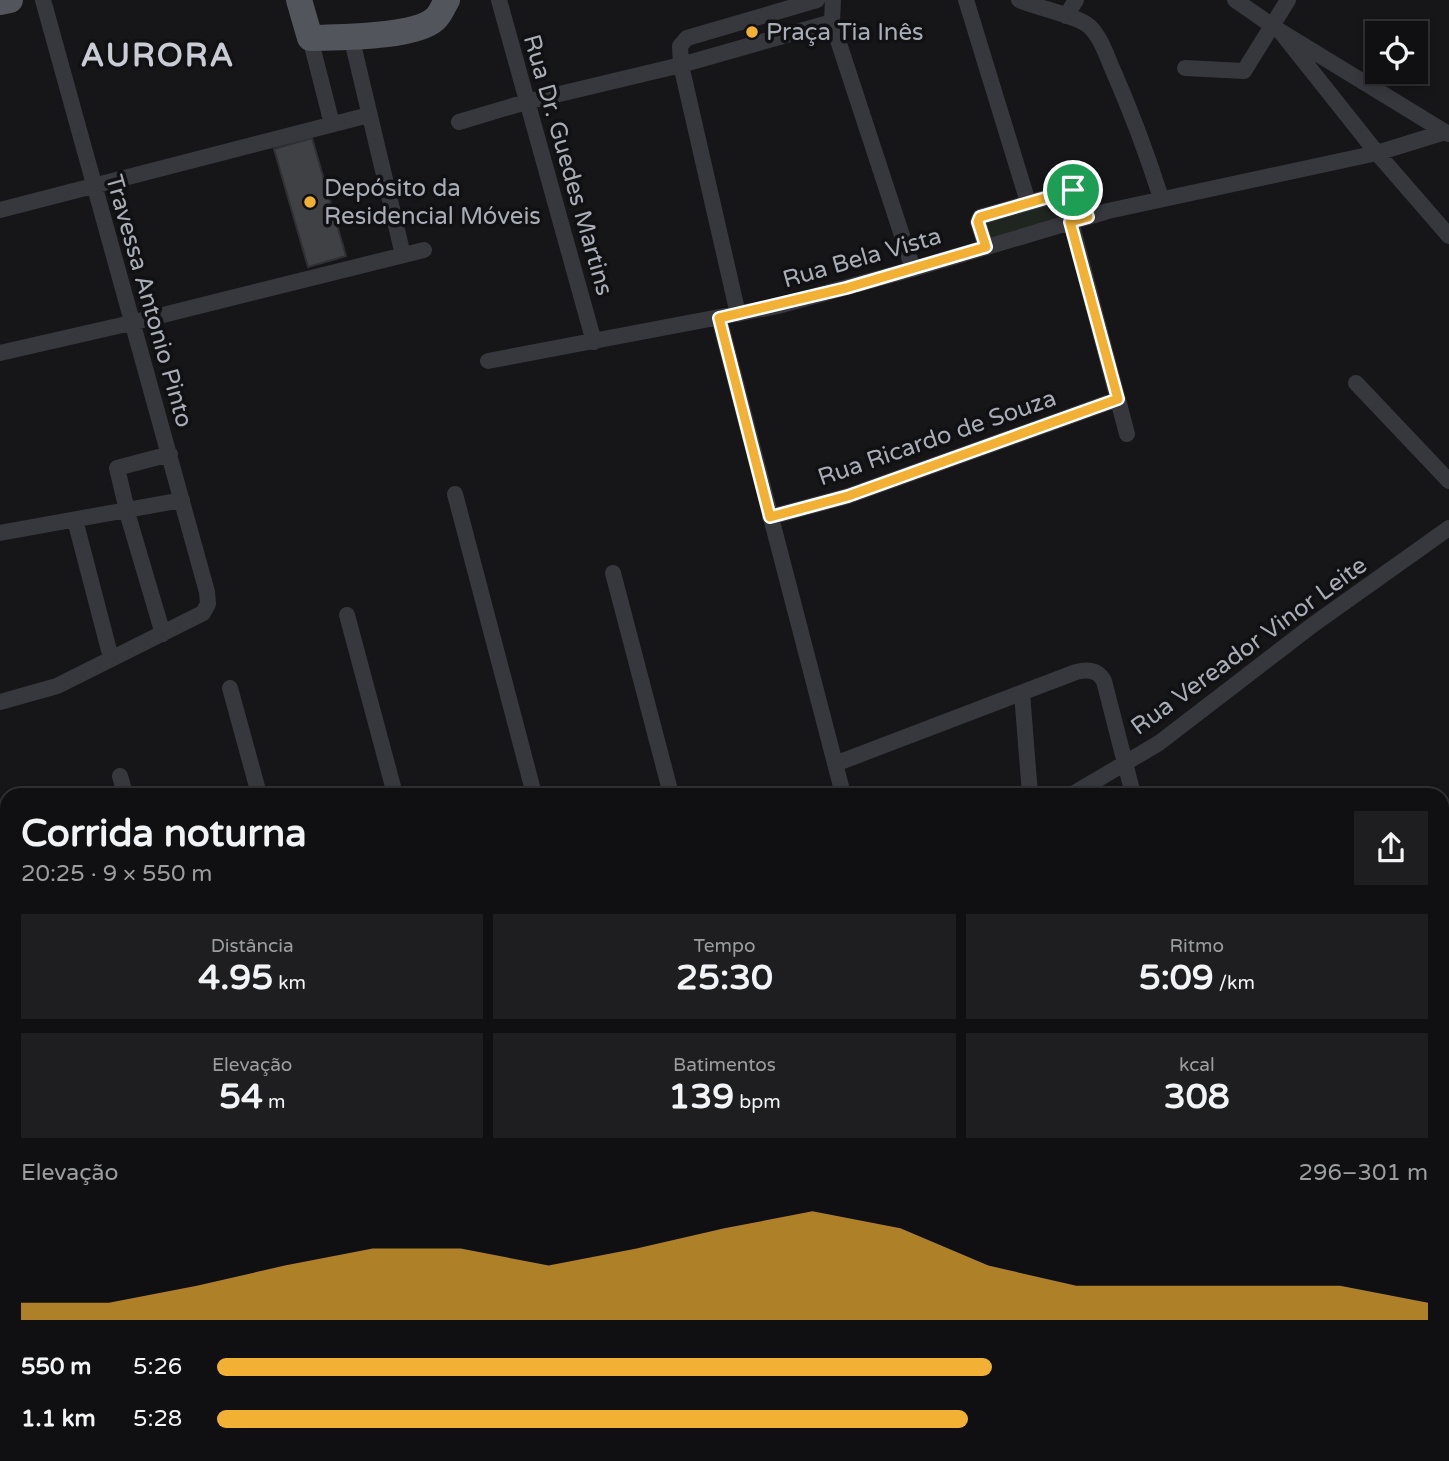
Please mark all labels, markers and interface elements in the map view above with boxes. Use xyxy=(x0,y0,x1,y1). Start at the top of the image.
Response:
place label: Praça Tia Inês xyxy=(766,18,924,47)
map controls xyxy=(1365,21,1428,84)
button: locate xyxy=(1365,21,1428,84)
marker: Praça Tia Inês xyxy=(744,24,760,40)
street label: Rua Dr. Guedes Martins xyxy=(517,31,619,299)
district label: AURORA xyxy=(81,37,235,75)
pin xyxy=(1043,160,1103,220)
street label: Travessa Antonio Pinto xyxy=(99,171,199,431)
icon: arrive xyxy=(1054,171,1092,209)
place label: Depósito da Residencial Móveis xyxy=(324,174,541,231)
marker: Depósito da Residencial Móveis xyxy=(302,194,318,210)
street label: Rua Bela Vista xyxy=(779,221,945,295)
street label: Rua Ricardo de Souza xyxy=(814,384,1060,492)
street label: Rua Vereador Vinor Leite xyxy=(1125,551,1373,741)
text: Corrida noturna xyxy=(21,811,307,857)
button: share xyxy=(1354,811,1428,885)
text: 20:25 · 9 × 550 m xyxy=(21,860,212,888)
text: Distância xyxy=(211,935,294,957)
text: Tempo xyxy=(693,935,756,957)
text: Ritmo xyxy=(1170,935,1224,957)
text: 4.95 xyxy=(198,957,273,999)
text: 25:30 xyxy=(676,957,773,999)
text: 5:09 xyxy=(1139,957,1214,999)
text: km xyxy=(273,972,306,994)
text: /km xyxy=(1214,972,1255,994)
text: Elevação xyxy=(212,1054,292,1076)
text: Batimentos xyxy=(673,1054,776,1076)
text: kcal xyxy=(1179,1054,1215,1076)
text: 54 xyxy=(219,1076,263,1118)
text: 139 xyxy=(668,1076,734,1118)
text: 308 xyxy=(1164,1076,1230,1118)
text: m xyxy=(263,1091,285,1113)
text: bpm xyxy=(734,1091,781,1113)
text: Elevação xyxy=(21,1159,118,1187)
text: 296–301 m xyxy=(1299,1159,1428,1187)
text: 550 m xyxy=(21,1353,91,1381)
text: 5:26 xyxy=(133,1353,182,1381)
text: 1.1 km xyxy=(21,1405,96,1433)
text: 5:28 xyxy=(133,1405,182,1433)

